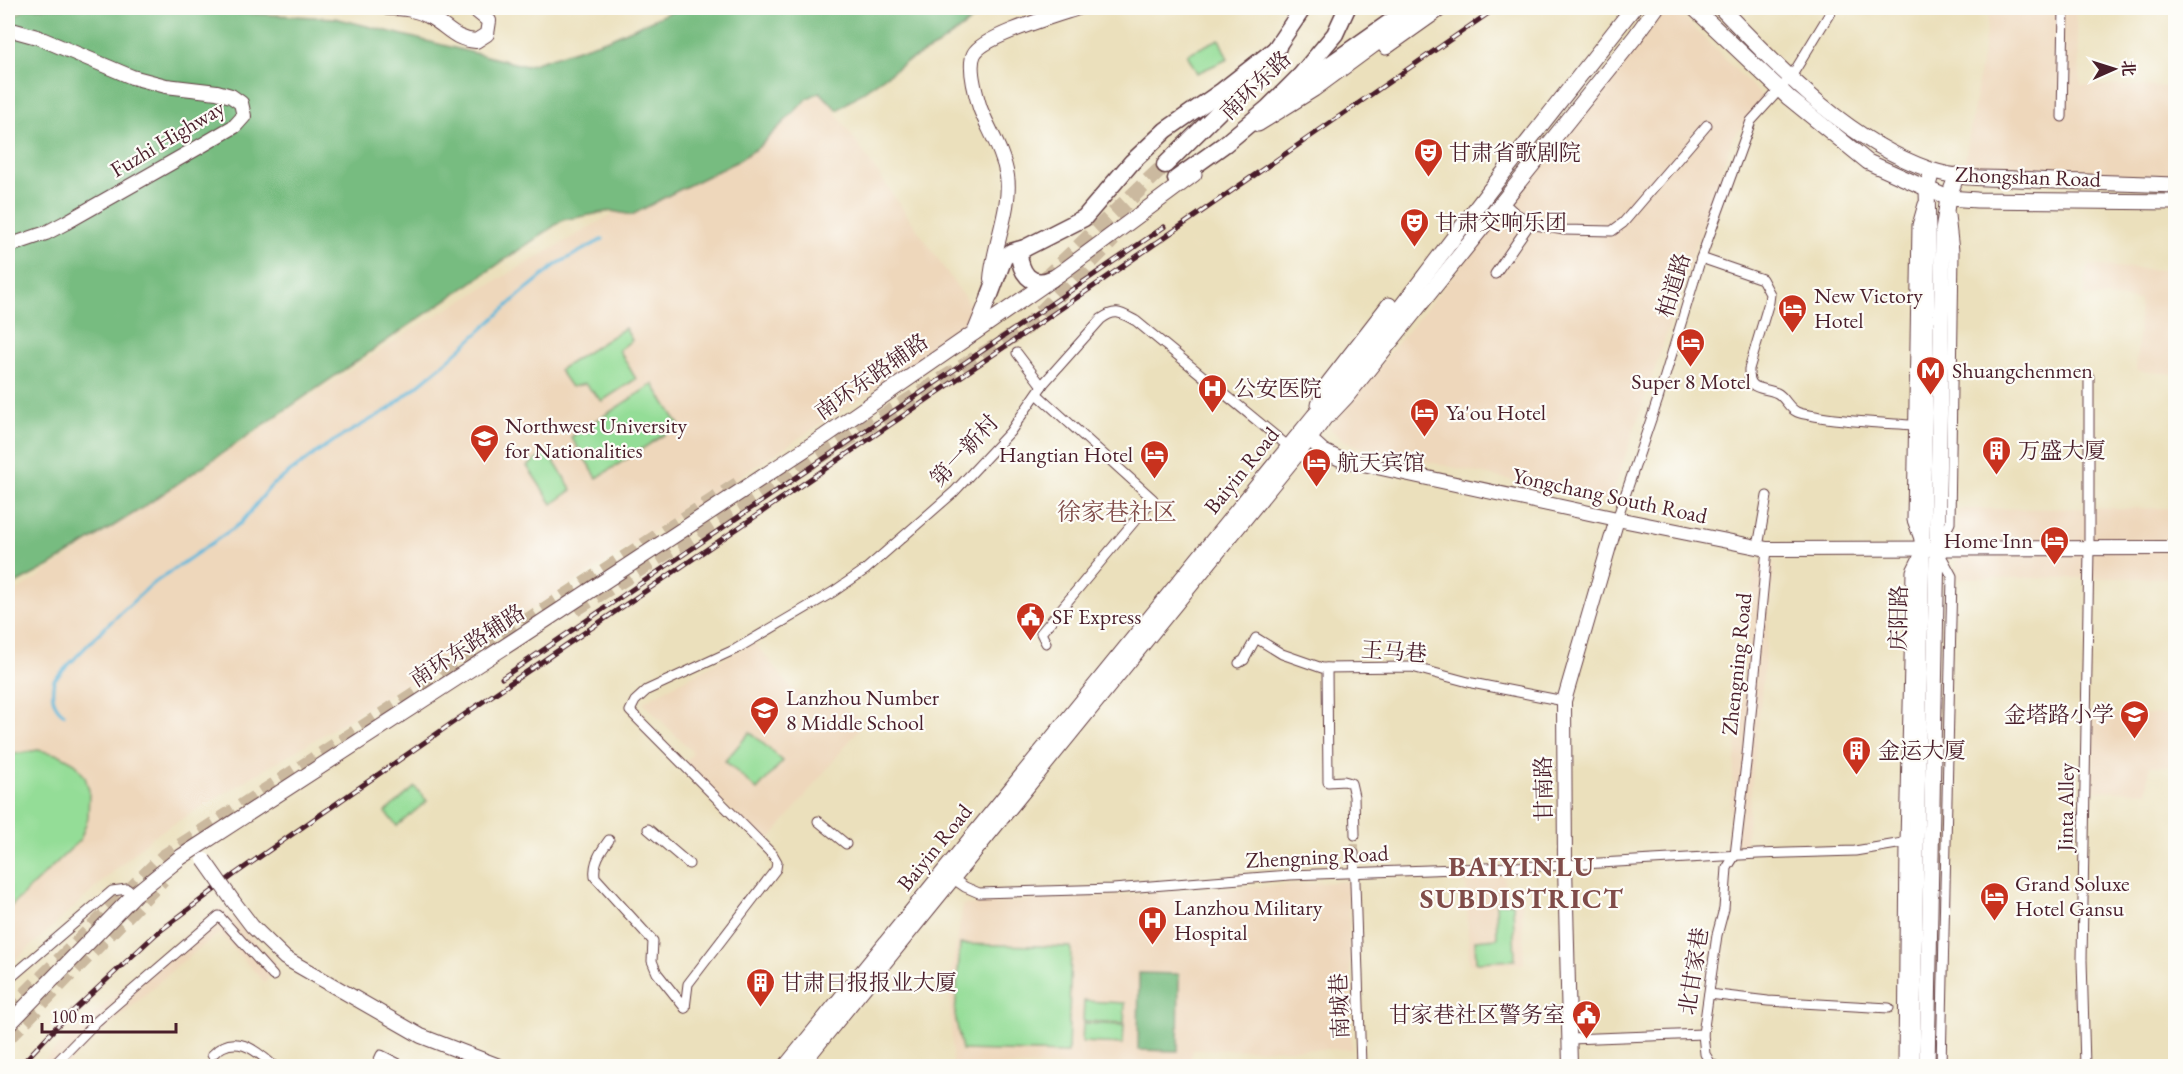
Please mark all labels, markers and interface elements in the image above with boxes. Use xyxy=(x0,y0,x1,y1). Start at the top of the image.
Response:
north arrow xyxy=(2084,39,2144,99)
street label: 南环东路 xyxy=(1214,44,1297,126)
text: 北 xyxy=(2118,60,2139,77)
street label: Fuzhi Highway xyxy=(105,93,230,184)
theatre icon: 甘肃省歌剧院 xyxy=(1412,136,1444,178)
place label: 甘肃省歌剧院 xyxy=(1449,138,1581,167)
street label: Zhongshan Road xyxy=(1955,159,2102,194)
theatre icon: 甘肃交响乐团 xyxy=(1398,206,1430,248)
place label: 甘肃交响乐团 xyxy=(1435,208,1567,237)
street label: 柏道路 xyxy=(1650,249,1697,321)
place label: New Victory Hotel xyxy=(1814,281,1923,335)
hotel icon: New Victory Hotel xyxy=(1777,292,1809,334)
hotel icon: Super 8 Motel xyxy=(1675,326,1707,368)
street label: 南环东路辅路 xyxy=(809,327,934,426)
metro station icon: Shuangchenmen xyxy=(1915,354,1947,396)
place label: Shuangchenmen xyxy=(1952,356,2093,385)
place label: Super 8 Motel xyxy=(1631,367,1751,396)
hospital icon: 公安医院 xyxy=(1197,372,1229,414)
place label: 公安医院 xyxy=(1234,374,1322,403)
hotel icon: Ya'ou Hotel xyxy=(1409,396,1441,438)
place label: Ya'ou Hotel xyxy=(1446,398,1546,427)
street label: 第一新村 xyxy=(924,408,1005,492)
place label: Northwest University for Nationalities xyxy=(505,411,688,465)
street label: Baiyin Road xyxy=(1197,420,1286,520)
school or university icon: Northwest University for Nationalities xyxy=(468,422,500,464)
building icon: 万盛大厦 xyxy=(1981,434,2013,476)
place label: 万盛大厦 xyxy=(2018,436,2106,465)
hotel icon: Hangtian Hotel xyxy=(1138,438,1170,480)
place label: Hangtian Hotel xyxy=(999,440,1133,469)
hotel icon: 航天宾馆 xyxy=(1300,446,1332,488)
place label: 航天宾馆 xyxy=(1337,448,1425,477)
street label: Yongchang South Road xyxy=(1510,461,1711,531)
district label: 徐家巷社区 xyxy=(1057,496,1177,527)
hotel icon: Home Inn xyxy=(2038,524,2070,566)
place label: Home Inn xyxy=(1943,526,2033,555)
street label: 庆阳路 xyxy=(1883,585,1914,651)
street label: Zhengning Road xyxy=(1715,591,1758,737)
street label: 南环东路辅路 xyxy=(404,597,531,694)
public building icon: SF Express xyxy=(1015,600,1047,642)
place label: SF Express xyxy=(1052,602,1141,631)
street label: 王马巷 xyxy=(1360,635,1428,668)
place label: Lanzhou Number 8 Middle School xyxy=(786,683,940,737)
school or university icon: Lanzhou Number 8 Middle School xyxy=(749,694,781,736)
school or university icon: 金塔路小学 xyxy=(2119,698,2151,740)
place label: 金塔路小学 xyxy=(2004,700,2114,729)
building icon: 金运大厦 xyxy=(1841,734,1873,776)
place label: 金运大厦 xyxy=(1878,736,1966,765)
street label: 甘南路 xyxy=(1528,756,1559,822)
street label: Jinta Alley xyxy=(2050,762,2081,854)
street label: Baiyin Road xyxy=(890,797,979,897)
street label: Zhengning Road xyxy=(1245,838,1390,875)
district label: BAIYINLU SUBDISTRICT xyxy=(1420,848,1624,916)
place label: Grand Soluxe Hotel Gansu xyxy=(2015,869,2130,923)
hotel icon: Grand Soluxe Hotel Gansu xyxy=(1978,880,2010,922)
place label: Lanzhou Military Hospital xyxy=(1174,893,1323,947)
hospital icon: Lanzhou Military Hospital xyxy=(1137,904,1169,946)
street label: 北甘家巷 xyxy=(1672,925,1715,1017)
building icon: 甘肃日报报业大厦 xyxy=(744,966,776,1008)
place label: 甘肃日报报业大厦 xyxy=(781,968,957,997)
street label: 南城巷 xyxy=(1324,972,1355,1039)
scale bar xyxy=(42,996,176,1034)
public building icon: 甘家巷社区警务室 xyxy=(1570,998,1602,1040)
place label: 甘家巷社区警务室 xyxy=(1389,1000,1565,1029)
text: 100 m xyxy=(51,1005,95,1028)

